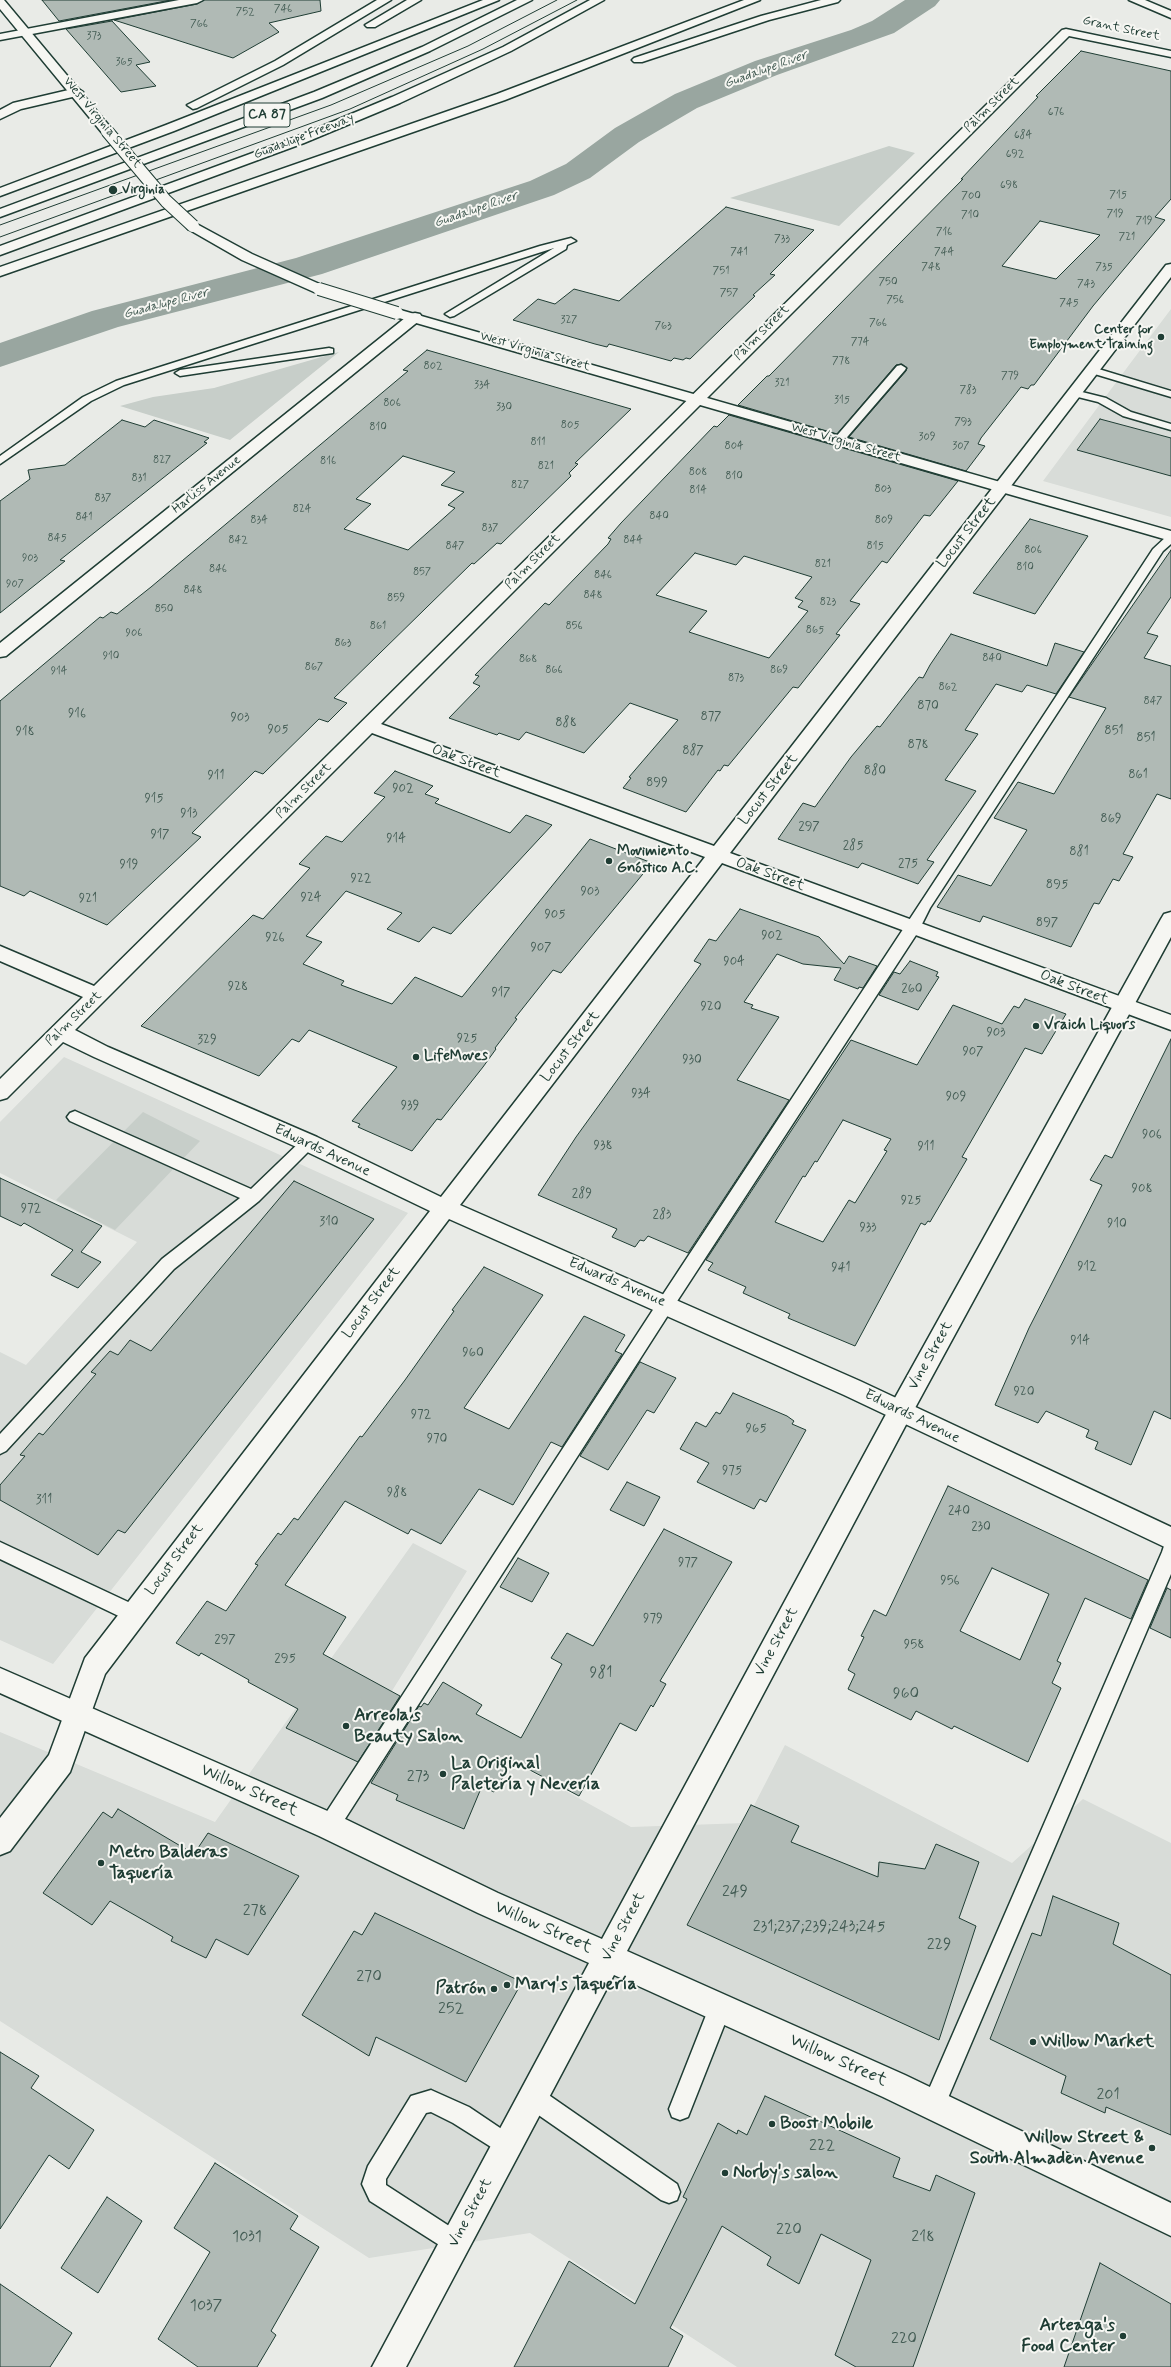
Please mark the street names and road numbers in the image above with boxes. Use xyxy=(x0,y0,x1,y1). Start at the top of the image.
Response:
street label: Grant Street xyxy=(1081,13,1161,45)
street label: West Virginia Street xyxy=(59,74,145,172)
street label: Palm Street xyxy=(961,74,1023,136)
road number: CA 87 xyxy=(244,103,290,127)
street label: Guadalupe Freeway xyxy=(252,111,356,163)
street label: Palm Street xyxy=(731,302,793,364)
street label: West Virginia Street xyxy=(478,329,592,375)
street label: West Virginia Street xyxy=(789,420,903,466)
street label: Harliss Avenue xyxy=(169,453,245,517)
street label: Locust Street xyxy=(934,494,1000,572)
street label: Palm Street xyxy=(502,531,564,593)
street label: Oak Street xyxy=(429,741,503,783)
street label: Locust Street xyxy=(736,751,802,829)
street label: Palm Street xyxy=(273,760,335,822)
street label: Oak Street xyxy=(733,854,807,896)
street label: Oak Street xyxy=(1037,967,1111,1009)
street label: Palm Street xyxy=(43,988,105,1050)
street label: Locust Street xyxy=(538,1008,604,1086)
street label: Edwards Avenue xyxy=(271,1121,373,1181)
street label: Edwards Avenue xyxy=(566,1254,668,1312)
street label: Locust Street xyxy=(339,1264,405,1342)
street label: Vine Street xyxy=(905,1319,957,1393)
street label: Edwards Avenue xyxy=(861,1386,963,1448)
street label: Locust Street xyxy=(142,1521,208,1599)
street label: Vine Street xyxy=(751,1605,803,1679)
street label: Willow Street xyxy=(197,1760,301,1822)
street label: Vine Street xyxy=(598,1890,650,1964)
street label: Willow Street xyxy=(491,1897,595,1959)
street label: Willow Street xyxy=(786,2030,890,2092)
street label: Vine Street xyxy=(445,2176,497,2250)

